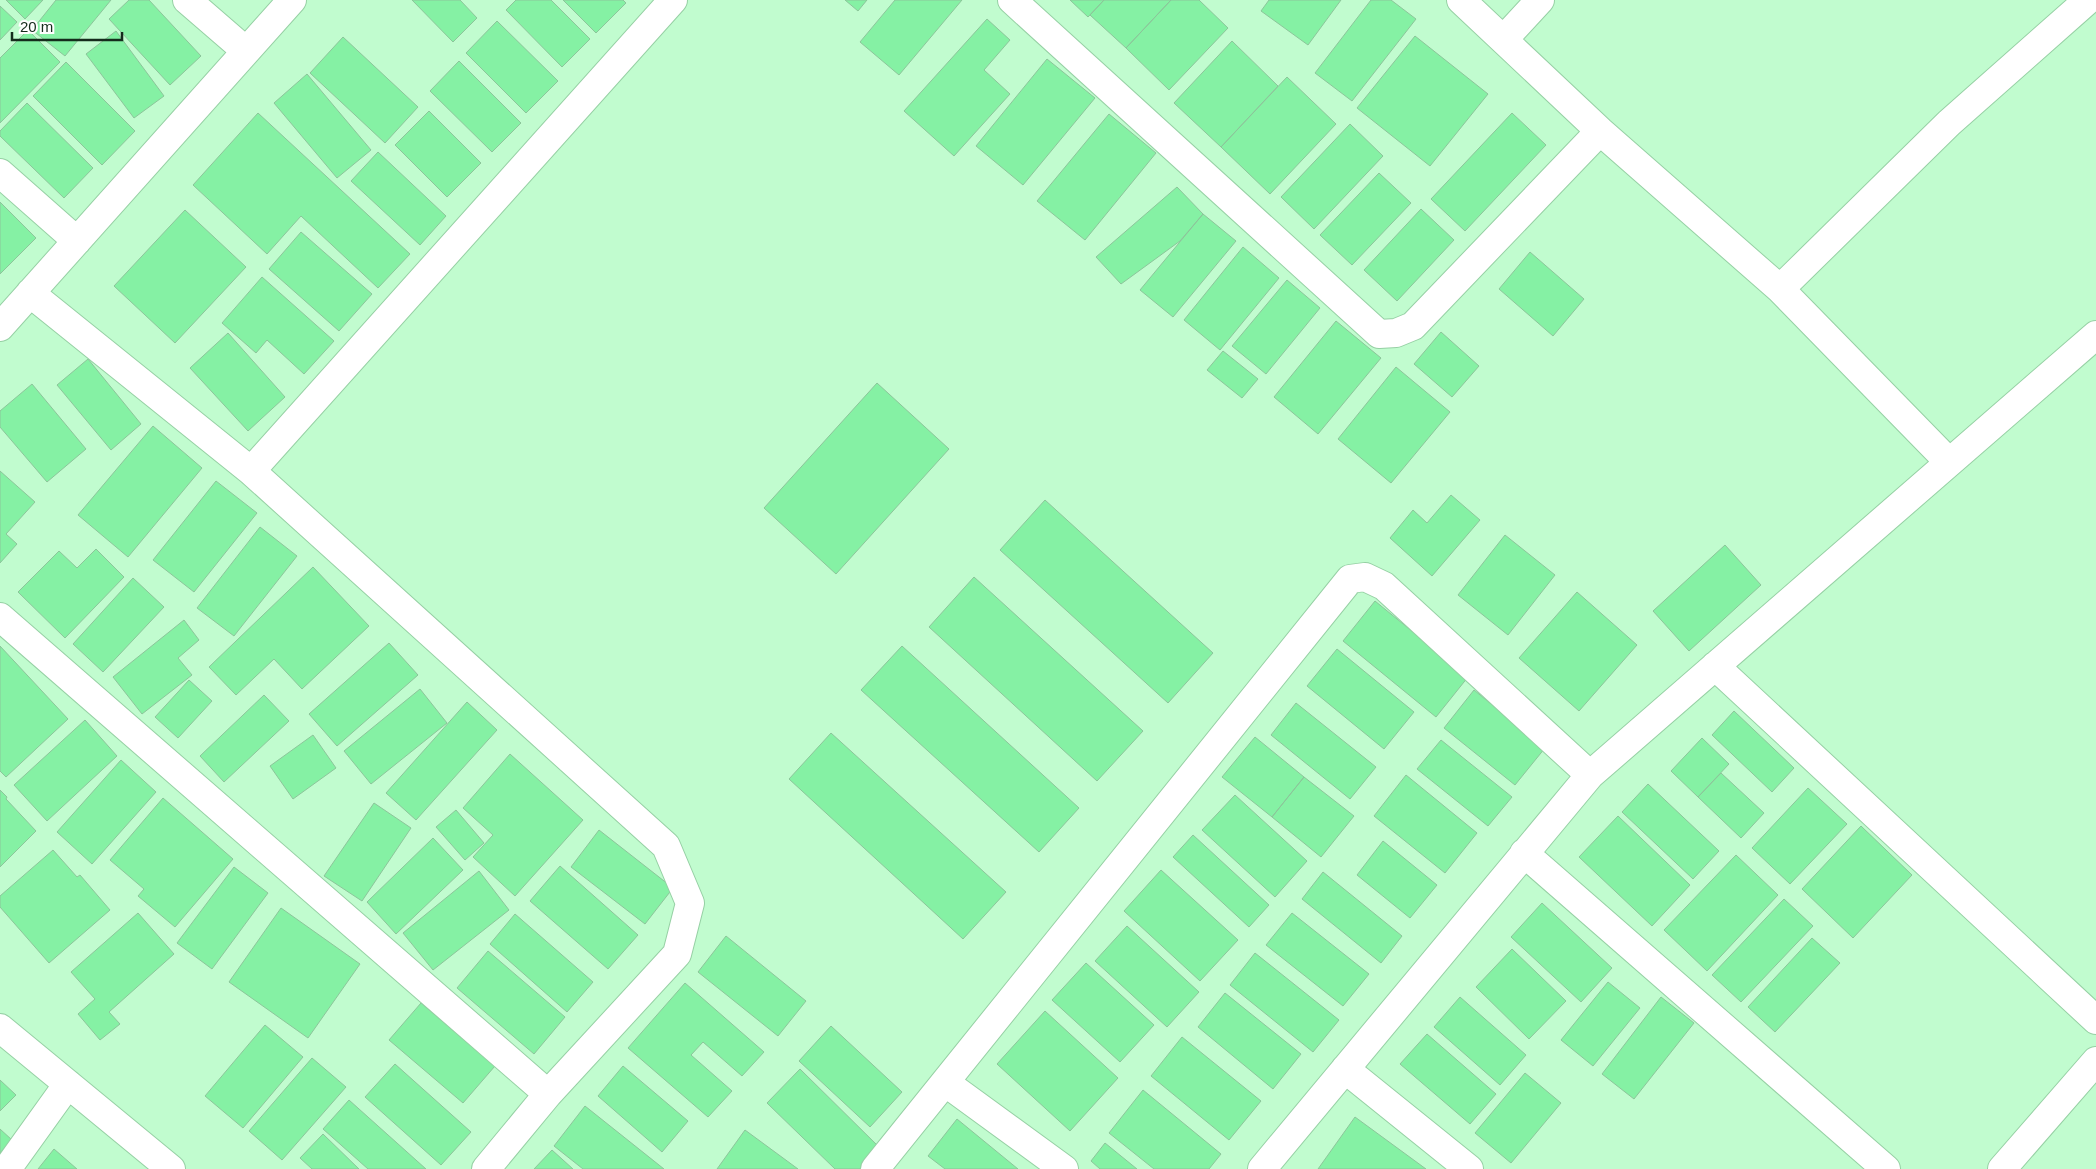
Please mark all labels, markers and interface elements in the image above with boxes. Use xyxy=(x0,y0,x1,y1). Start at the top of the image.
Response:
scale bar xyxy=(12,10,122,42)
text: 20 m xyxy=(20,18,53,35)

